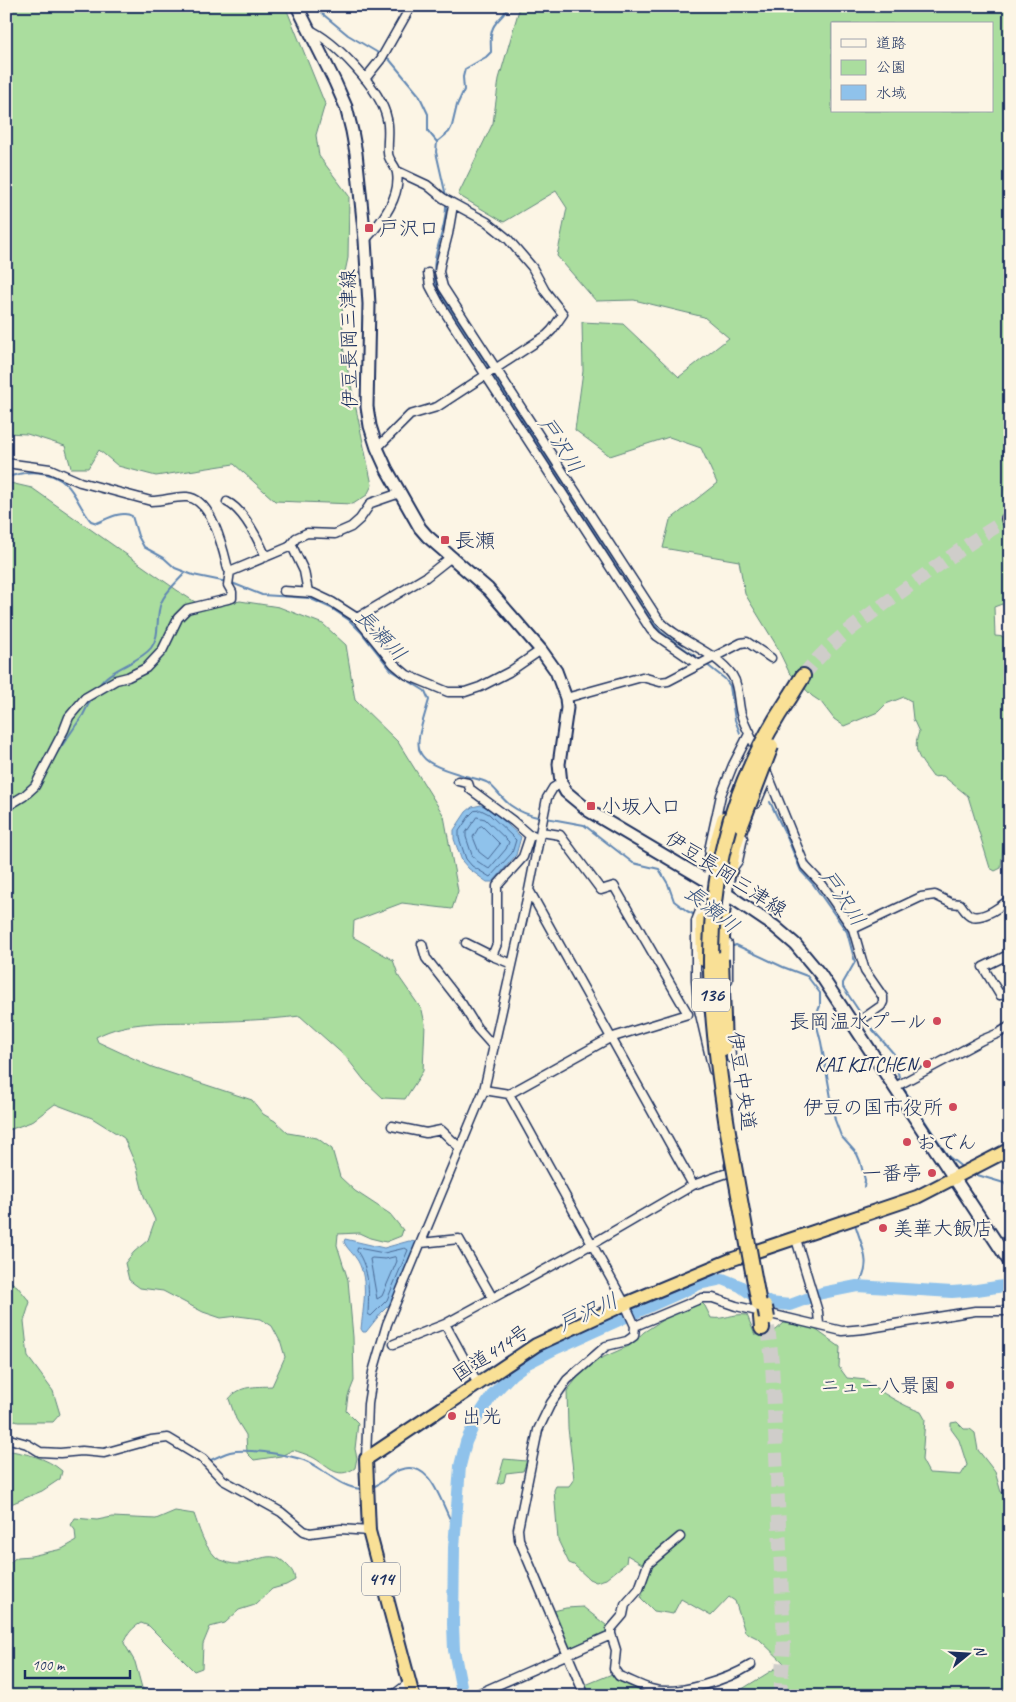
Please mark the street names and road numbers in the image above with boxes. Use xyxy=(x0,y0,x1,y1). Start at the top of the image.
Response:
street label: 伊豆長岡三津線 xyxy=(335,269,363,409)
street label: 伊豆長岡三津線 xyxy=(660,825,792,923)
road number: 136 xyxy=(692,978,730,1012)
street label: 伊豆中央道 xyxy=(723,1030,761,1132)
street label: 国道414号 xyxy=(448,1319,534,1387)
road number: 414 xyxy=(362,1562,400,1596)

